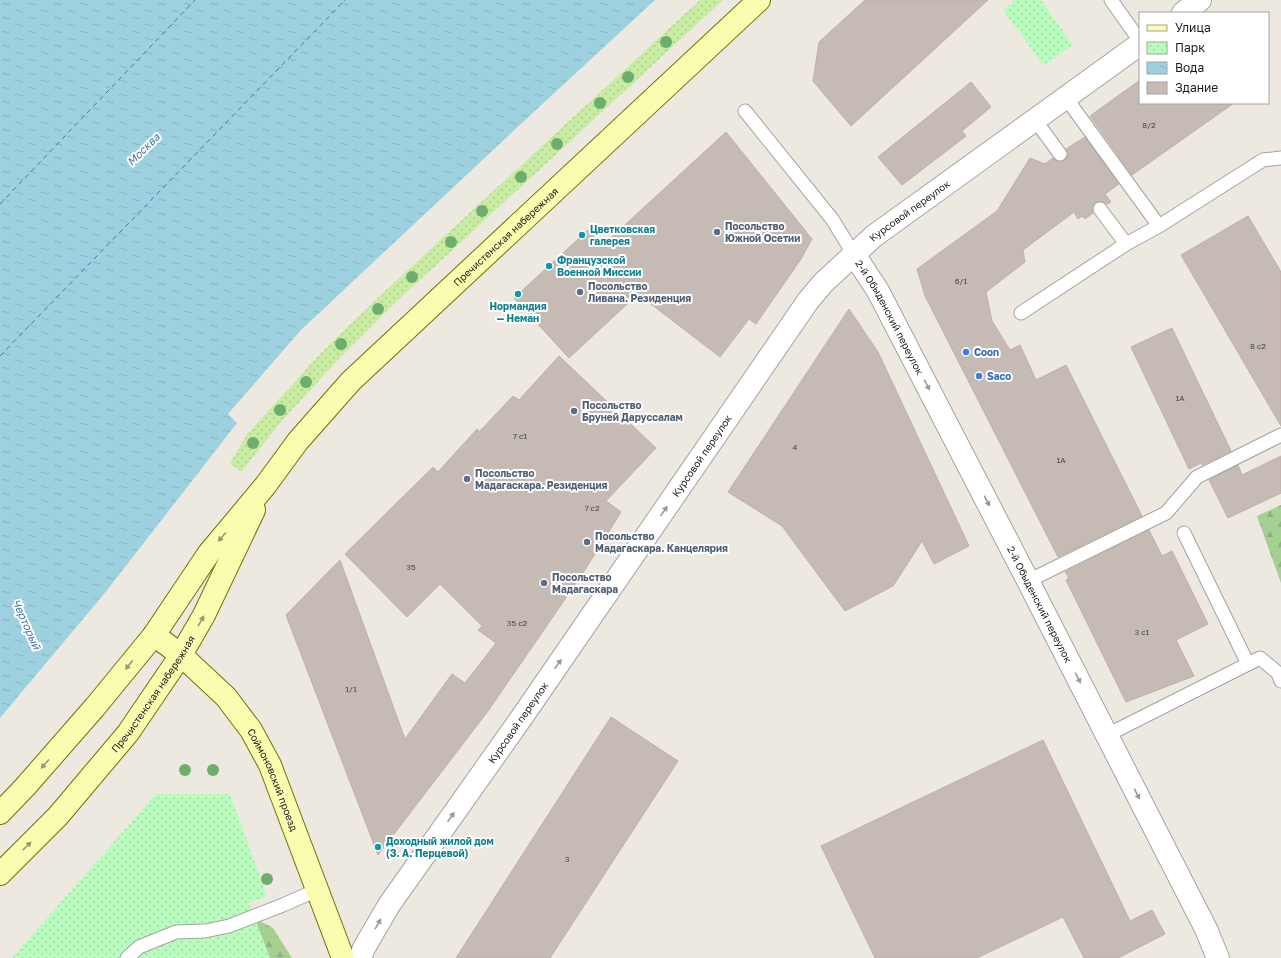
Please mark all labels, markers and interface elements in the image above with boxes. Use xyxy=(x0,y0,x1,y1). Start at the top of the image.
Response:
legend xyxy=(1139,12,1269,104)
text: Улица xyxy=(1175,20,1211,35)
text: Парк xyxy=(1175,40,1205,55)
text: Вода xyxy=(1175,60,1204,75)
text: Здание xyxy=(1175,80,1218,95)
house number: 8/2 xyxy=(1142,120,1156,130)
water label: Москва xyxy=(124,129,163,168)
street label: Курсовой переулок xyxy=(866,177,952,244)
street label: Пречистенская набережная xyxy=(451,185,561,288)
place label: Посольство Южной Осетии xyxy=(725,220,800,244)
place label: Цветковская галерея xyxy=(590,223,655,247)
marker: Посольство Южной Осетии xyxy=(712,227,722,237)
marker: Цветковская галерея xyxy=(577,230,587,240)
place label: Французской Военной Миссии xyxy=(557,254,641,278)
street label: 2-й Обыденский переулок xyxy=(853,257,926,377)
marker: Французской Военной Миссии xyxy=(544,261,554,271)
house number: 6/1 xyxy=(955,276,967,286)
place label: Посольство Ливана. Резиденция xyxy=(588,280,691,304)
marker: Посольство Ливана. Резиденция xyxy=(575,287,585,297)
marker: Нормандия — Неман xyxy=(513,289,523,299)
place label: Нормандия — Неман xyxy=(489,300,547,324)
house number: 8 с2 xyxy=(1250,341,1266,351)
place label: Coon xyxy=(974,346,999,358)
marker: Coon xyxy=(961,347,971,357)
place label: Saco xyxy=(987,370,1011,382)
marker: Saco xyxy=(974,371,984,381)
one-way arrow xyxy=(923,380,930,391)
house number: 1А xyxy=(1175,393,1185,403)
place label: Посольство Бруней Даруссалам xyxy=(582,399,683,423)
marker: Посольство Бруней Даруссалам xyxy=(569,406,579,416)
street label: Курсовой переулок xyxy=(669,412,734,499)
house number: 7 с1 xyxy=(513,431,527,441)
house number: 4 xyxy=(793,442,798,452)
house number: 1А xyxy=(1056,455,1066,465)
place label: Посольство Мадагаскара. Резиденция xyxy=(475,467,608,491)
marker: Посольство Мадагаскара. Резиденция xyxy=(462,474,472,484)
one-way arrow xyxy=(983,495,990,506)
house number: 7 с2 xyxy=(584,503,600,513)
one-way arrow xyxy=(660,506,668,516)
place label: Посольство Мадагаскара. Канцелярия xyxy=(595,530,728,554)
one-way arrow xyxy=(218,532,227,542)
marker: Посольство Мадагаскара. Канцелярия xyxy=(582,537,592,547)
street label: 2-й Обыденский переулок xyxy=(1005,544,1075,665)
house number: 35 xyxy=(406,562,416,572)
place label: Посольство Мадагаскара xyxy=(552,571,618,595)
marker: Посольство Мадагаскара xyxy=(539,578,549,588)
water label: Черторый xyxy=(9,597,44,653)
one-way arrow xyxy=(197,615,204,627)
house number: 35 с2 xyxy=(507,618,528,628)
house number: 3 с1 xyxy=(1135,627,1150,637)
street label: Пречистенская набережная xyxy=(108,633,197,755)
one-way arrow xyxy=(125,659,134,670)
one-way arrow xyxy=(554,659,562,669)
one-way arrow xyxy=(1075,673,1081,684)
street label: Курсовой переулок xyxy=(485,679,551,765)
house number: 1/1 xyxy=(345,684,357,694)
street label: Соймоновский проезд xyxy=(245,726,300,833)
one-way arrow xyxy=(41,759,50,769)
one-way arrow xyxy=(1134,789,1140,800)
one-way arrow xyxy=(447,811,455,822)
place label: Доходный жилой дом (З. А. Перцевой) xyxy=(386,835,494,859)
one-way arrow xyxy=(23,841,32,851)
marker: Доходный жилой дом (З. А. Перцевой) xyxy=(373,842,383,852)
house number: 3 xyxy=(565,854,570,864)
one-way arrow xyxy=(374,919,382,929)

